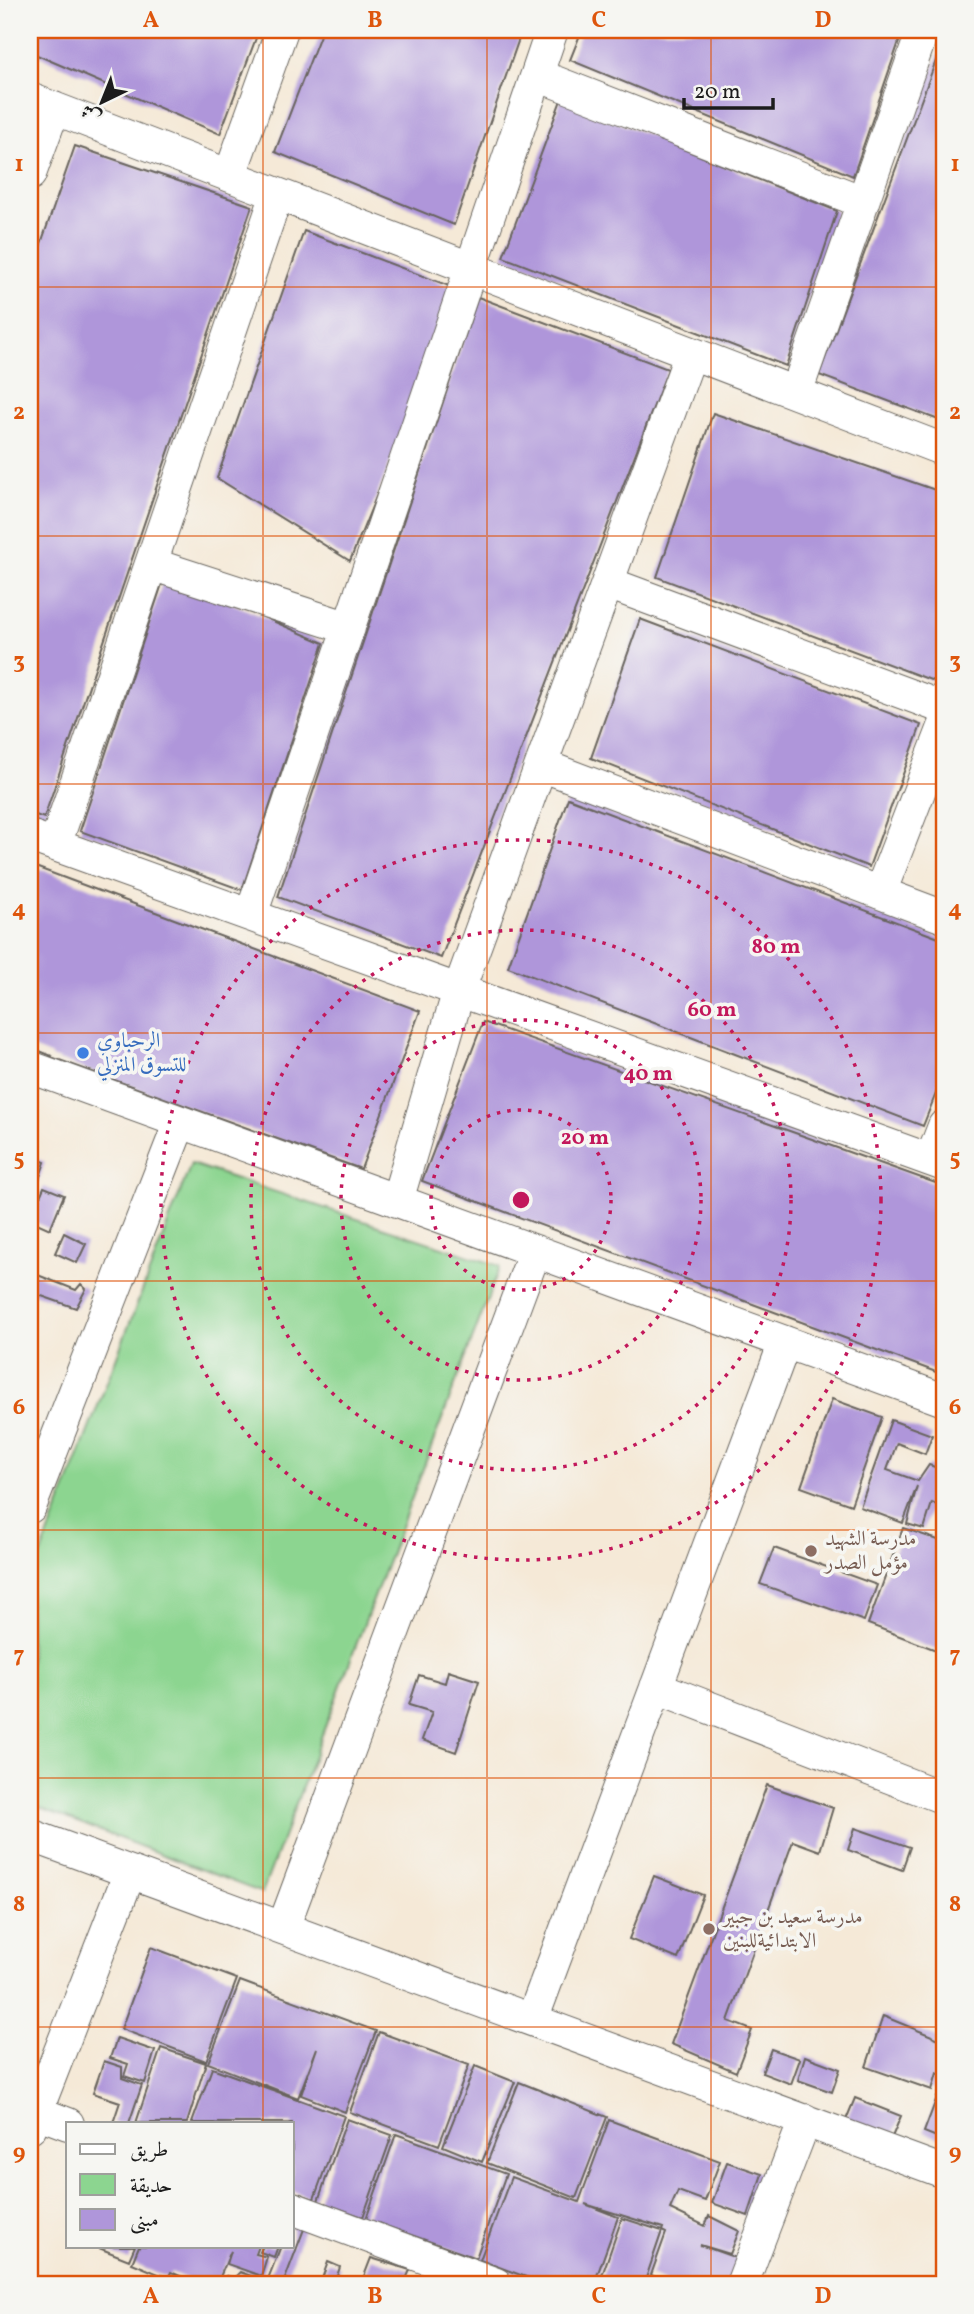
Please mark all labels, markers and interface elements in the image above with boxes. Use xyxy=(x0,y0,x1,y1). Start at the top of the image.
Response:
text: A xyxy=(143,5,159,37)
text: B xyxy=(367,5,383,37)
text: C xyxy=(592,5,606,37)
text: D xyxy=(815,5,832,37)
north arrow xyxy=(66,66,136,136)
scale bar xyxy=(684,66,773,110)
text: 20 m xyxy=(694,78,740,107)
text: ش xyxy=(76,97,108,129)
text: 1 xyxy=(14,149,24,181)
text: 1 xyxy=(950,149,960,181)
text: 2 xyxy=(13,397,25,429)
text: 2 xyxy=(949,397,961,429)
text: 3 xyxy=(13,646,25,678)
text: 3 xyxy=(949,646,961,678)
text: 4 xyxy=(12,894,26,926)
text: 4 xyxy=(948,894,962,926)
text: 80 m xyxy=(752,933,800,962)
text: 60 m xyxy=(688,996,736,1025)
place label: الرحباوي للتسوق المنزلي xyxy=(97,1027,187,1081)
marker: الرحباوي للتسوق المنزلي xyxy=(75,1045,91,1061)
text: 40 m xyxy=(623,1060,673,1089)
text: 20 m xyxy=(561,1124,609,1153)
text: 5 xyxy=(13,1143,25,1175)
text: 5 xyxy=(949,1143,961,1175)
centre of rings xyxy=(509,1188,533,1212)
text: 6 xyxy=(13,1392,25,1424)
text: 6 xyxy=(949,1392,961,1424)
place label: مدرسة الشهيد مؤمل الصدر xyxy=(823,1525,916,1578)
marker: مدرسة الشهيد مؤمل الصدر xyxy=(803,1543,819,1559)
text: 7 xyxy=(14,1640,25,1672)
text: 7 xyxy=(950,1640,961,1672)
text: 8 xyxy=(13,1889,25,1921)
text: 8 xyxy=(949,1889,961,1921)
place label: مدرسة سعيد بن جبير الابتدائيةللبنين xyxy=(721,1903,863,1956)
marker: مدرسة سعيد بن جبير الابتدائيةللبنين xyxy=(701,1921,717,1937)
legend xyxy=(66,2122,294,2248)
text: طريق xyxy=(130,2136,168,2165)
text: 9 xyxy=(13,2137,25,2169)
text: 9 xyxy=(949,2137,961,2169)
text: حديقة xyxy=(130,2172,173,2201)
text: مبنى xyxy=(130,2206,159,2235)
text: A xyxy=(143,2281,159,2313)
text: B xyxy=(367,2281,383,2313)
text: C xyxy=(592,2281,606,2313)
text: D xyxy=(815,2281,832,2313)

